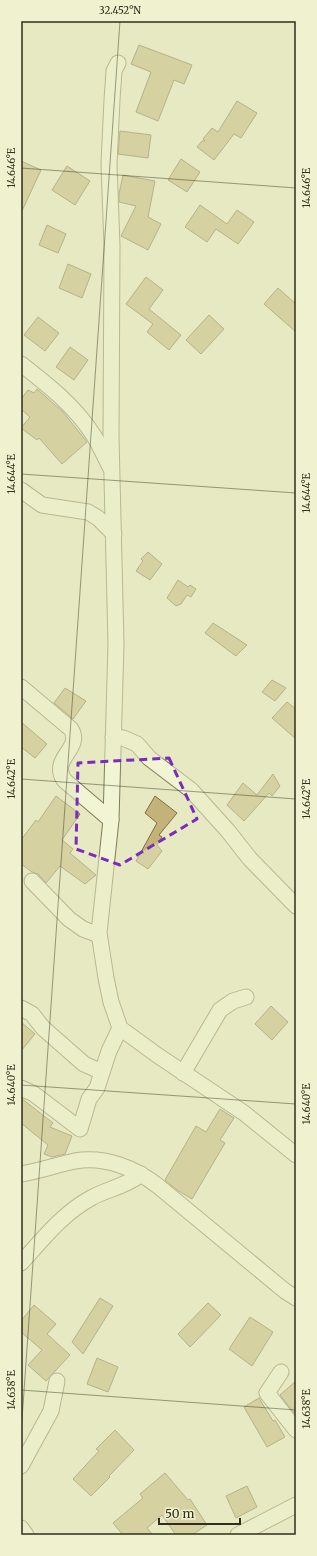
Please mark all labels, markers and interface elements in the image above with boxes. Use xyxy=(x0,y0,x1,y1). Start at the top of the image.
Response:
text: 32.452°N xyxy=(99,4,141,17)
text: 14.646°E xyxy=(5,147,18,188)
text: 14.646°E xyxy=(300,167,313,208)
text: 14.644°E xyxy=(5,453,18,494)
text: 14.644°E xyxy=(300,472,313,513)
text: 14.642°E xyxy=(5,758,18,799)
text: 14.642°E xyxy=(300,778,313,819)
text: 14.640°E xyxy=(5,1064,18,1106)
text: 14.640°E xyxy=(300,1083,313,1125)
text: 14.638°E xyxy=(5,1370,18,1410)
text: 14.638°E xyxy=(300,1389,313,1429)
scale bar xyxy=(159,1500,240,1526)
text: 50 m xyxy=(165,1506,194,1521)

